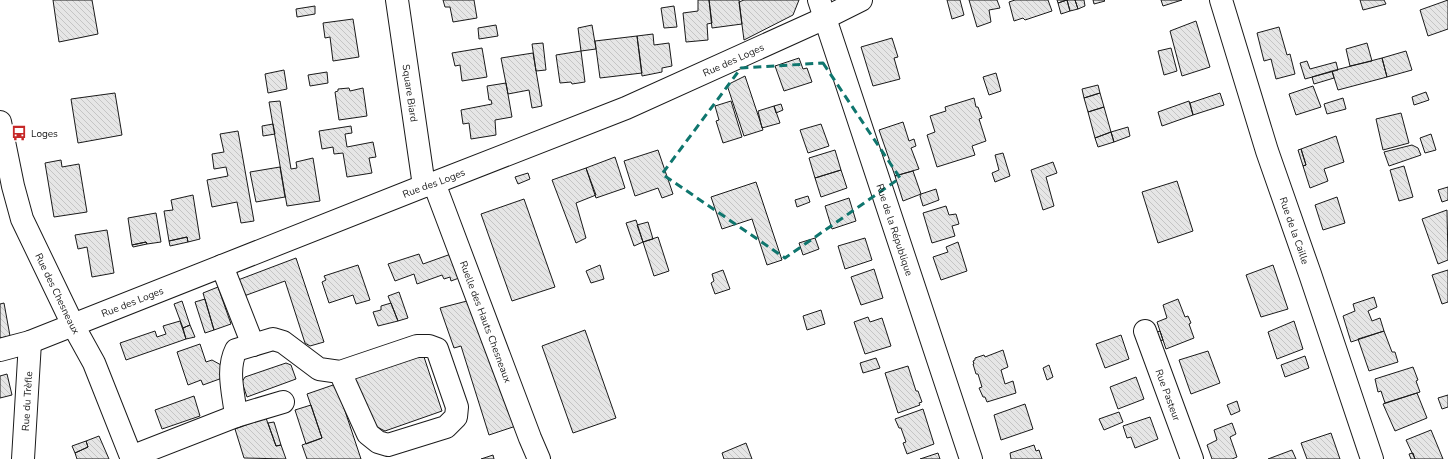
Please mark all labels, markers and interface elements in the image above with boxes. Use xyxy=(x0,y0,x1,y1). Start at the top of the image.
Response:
street label: Rue des Loges xyxy=(701,40,767,80)
street label: Square Biard xyxy=(398,63,421,123)
bus stop icon: Loges xyxy=(10,124,28,142)
place label: Loges xyxy=(31,127,58,141)
street label: Rue des Loges xyxy=(401,165,467,202)
street label: Rue de la République xyxy=(872,182,916,278)
street label: Rue de la Caille xyxy=(1276,195,1312,266)
street label: Rue des Chesneaux xyxy=(31,251,83,338)
street label: Ruelle des Hauts Chesneaux xyxy=(456,259,515,386)
street label: Rue des Loges xyxy=(99,284,166,321)
street label: Rue Pasteur xyxy=(1152,367,1184,424)
street label: Rue du Trèfle xyxy=(19,371,36,432)

